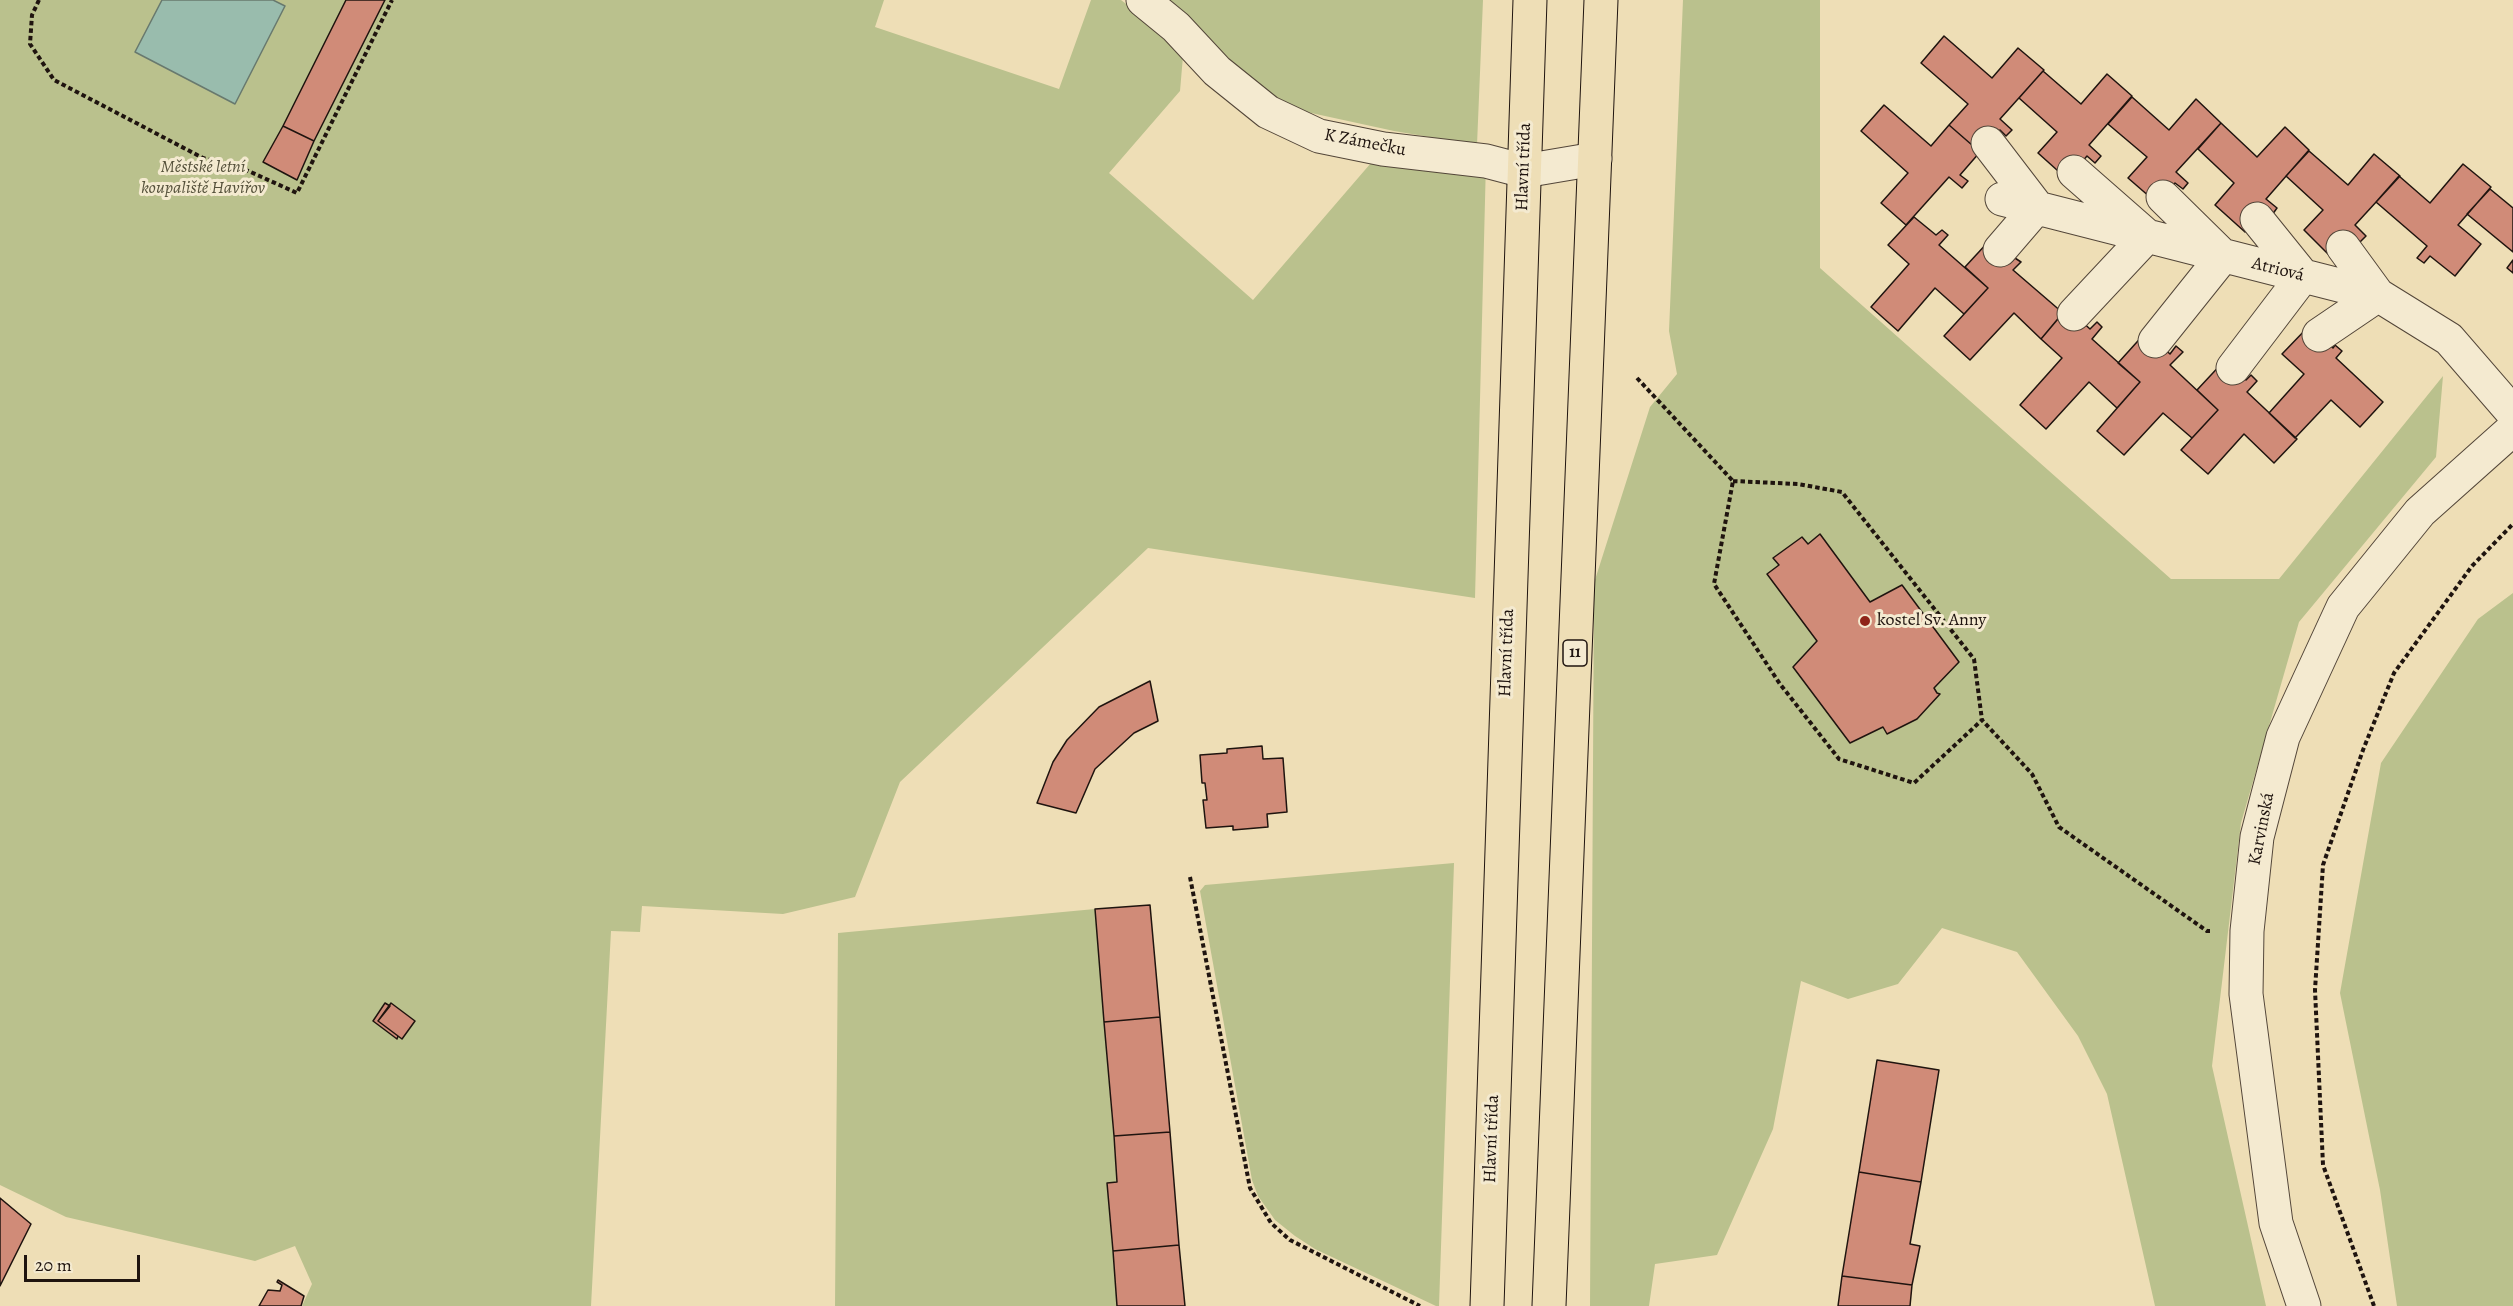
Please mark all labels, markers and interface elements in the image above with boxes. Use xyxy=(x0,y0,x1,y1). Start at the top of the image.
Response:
street label: Hlavní třída xyxy=(1512,122,1536,212)
street label: K Zámečku xyxy=(1322,124,1408,162)
park label: Městské letní koupaliště Havířov xyxy=(141,157,265,200)
street label: Atriová xyxy=(2250,253,2306,287)
street label: Hlavní třída xyxy=(1495,608,1519,698)
place label: kostel Sv. Anny xyxy=(1877,610,1986,632)
marker: kostel Sv. Anny xyxy=(1858,614,1872,628)
road number: 11 xyxy=(1563,640,1587,666)
street label: Karvinská xyxy=(2244,791,2280,867)
street label: Hlavní třída xyxy=(1480,1094,1504,1184)
scale bar xyxy=(27,1243,142,1281)
text: 20 m xyxy=(35,1253,72,1277)

